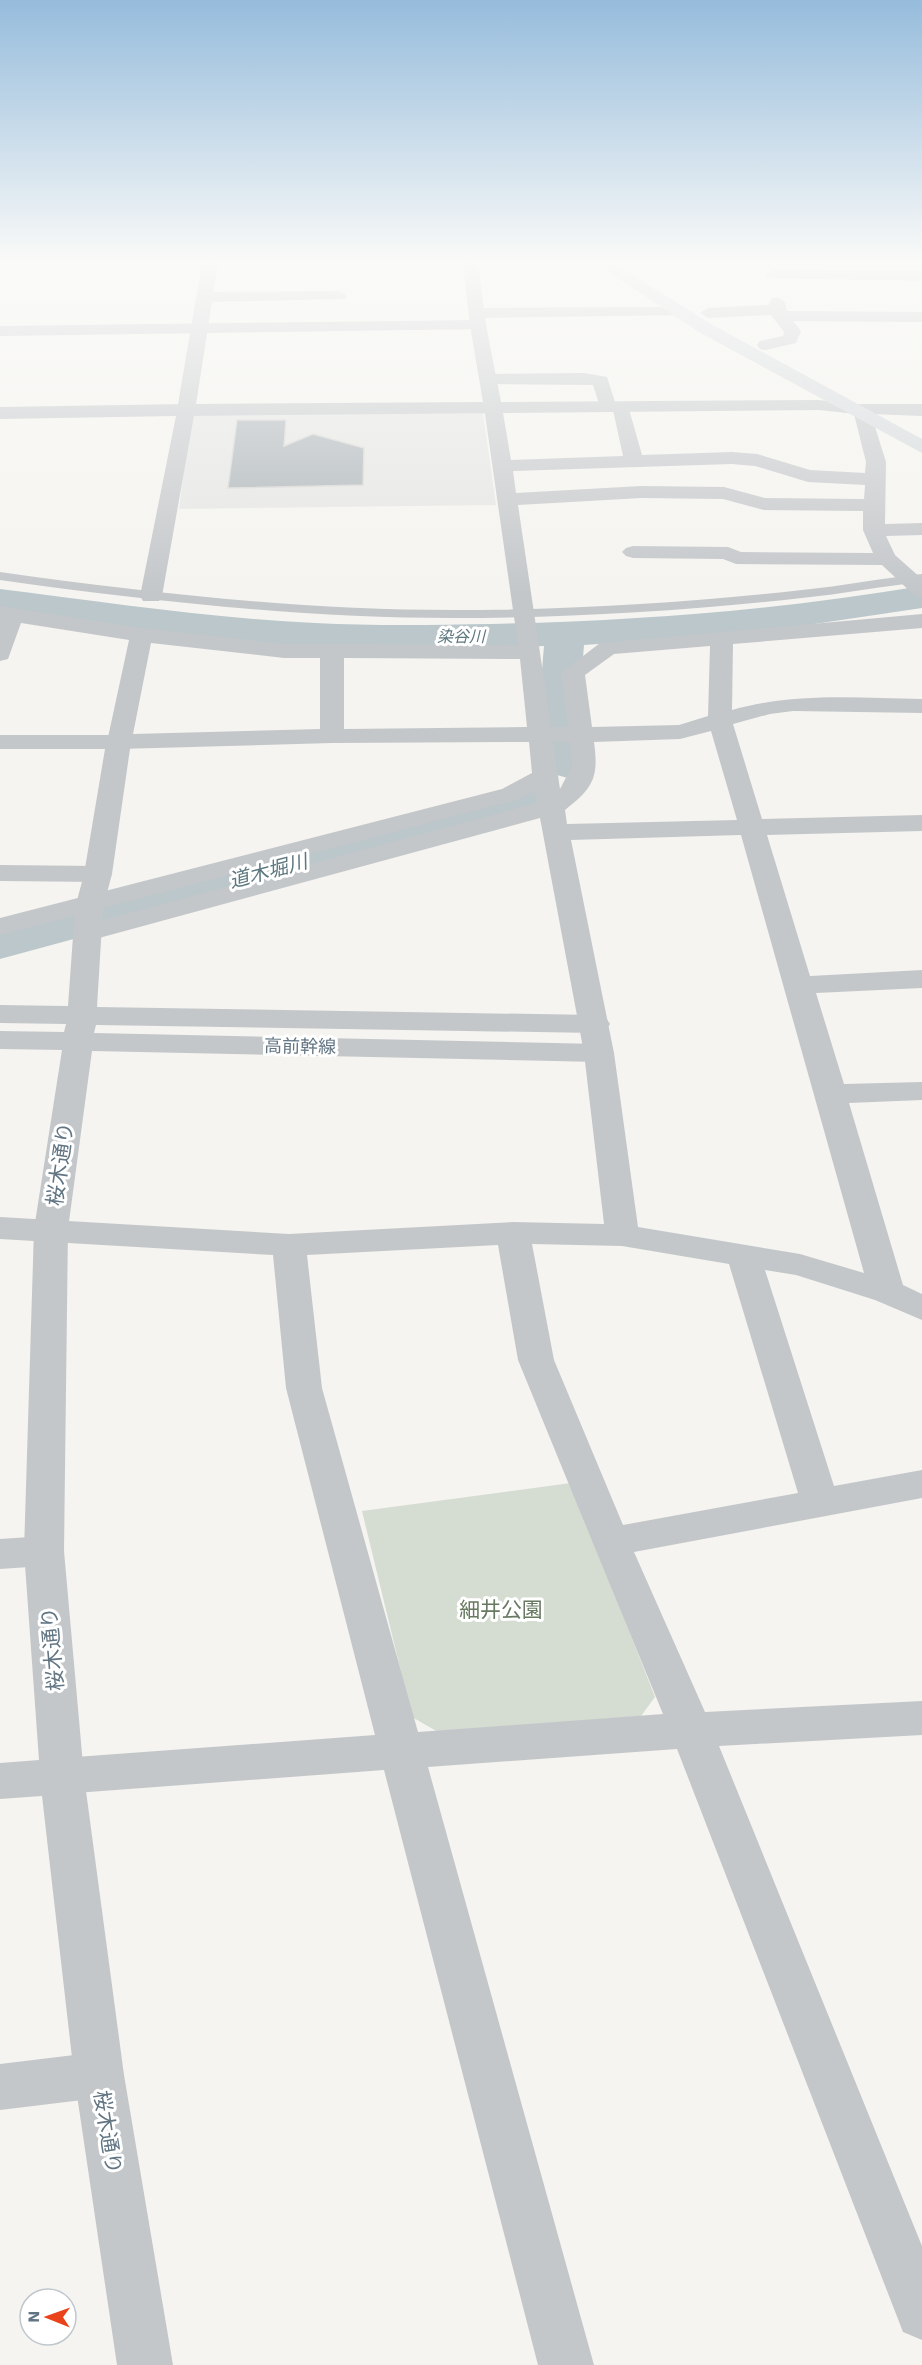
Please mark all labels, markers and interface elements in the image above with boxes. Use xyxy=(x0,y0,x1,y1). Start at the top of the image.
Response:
water label: 染谷川 xyxy=(437,627,487,646)
water label: 道木堀川 xyxy=(226,849,312,893)
street label: 高前幹線 xyxy=(264,1035,336,1057)
street label: 桜木通り xyxy=(42,1121,78,1207)
park label: 細井公園 xyxy=(459,1597,543,1622)
street label: 桜木通り xyxy=(36,1606,68,1692)
street label: 桜木通り xyxy=(89,2089,127,2175)
north arrow xyxy=(18,2287,78,2347)
text: N xyxy=(24,2311,43,2323)

